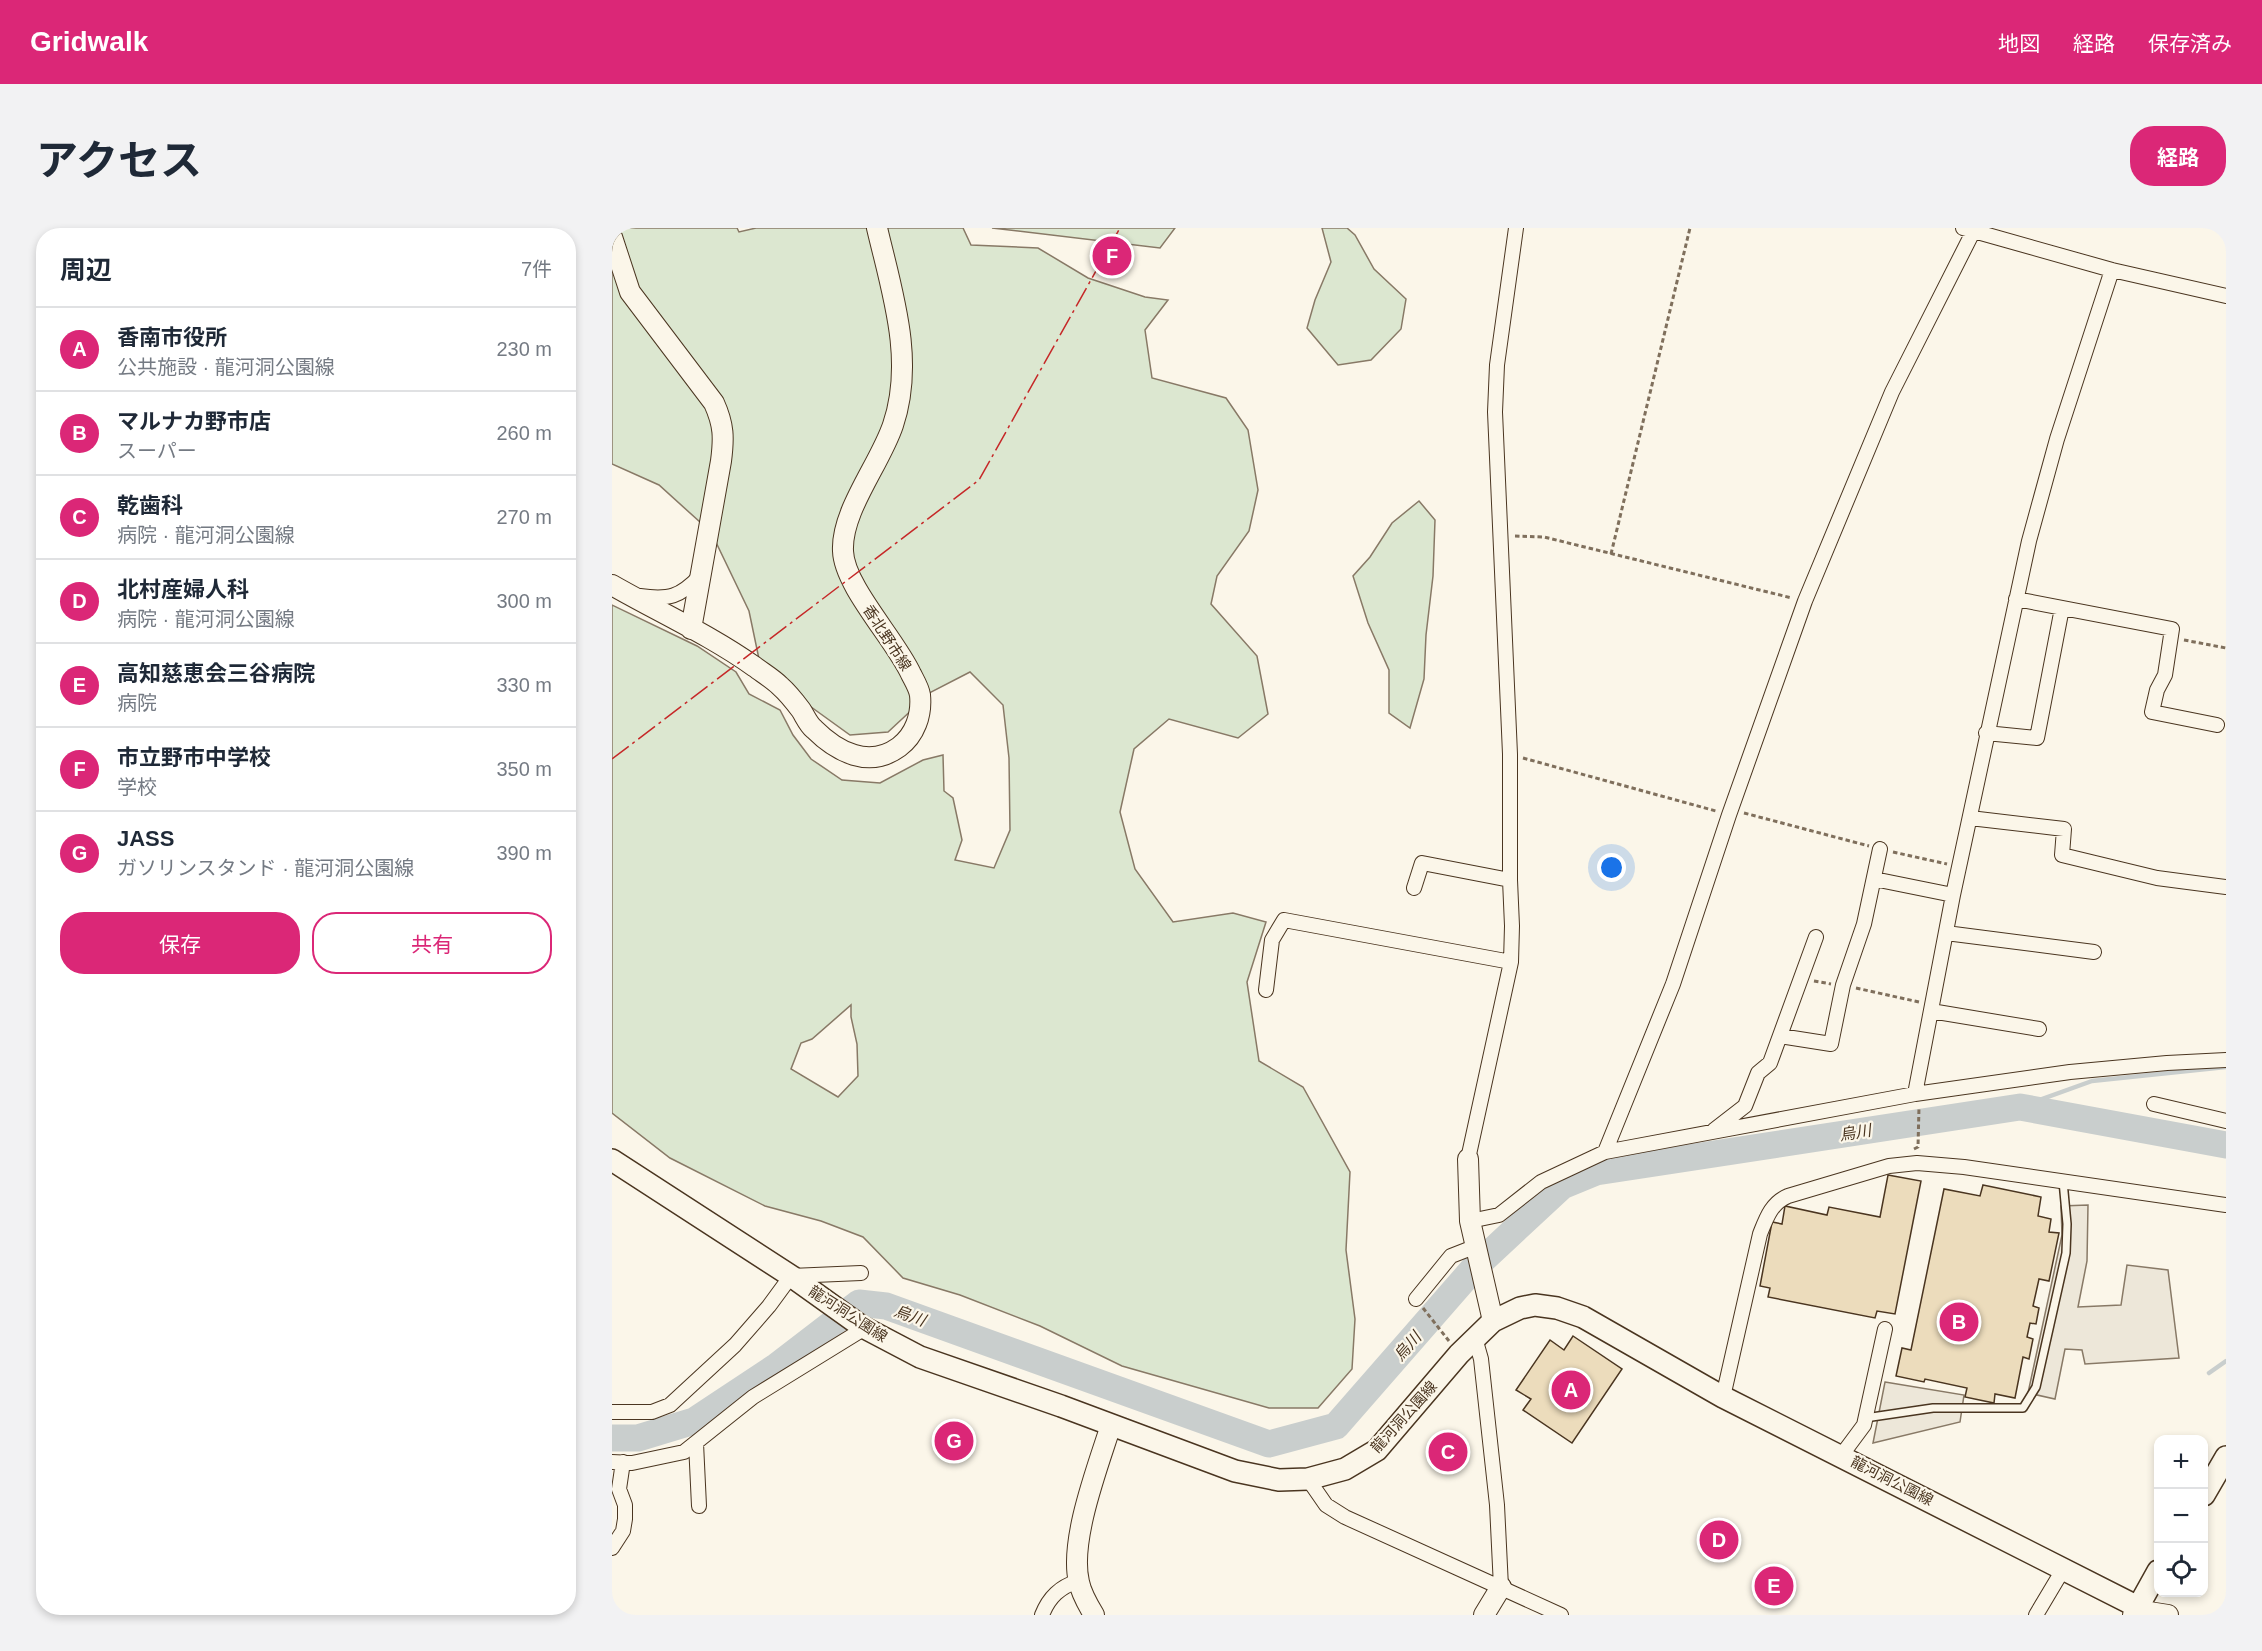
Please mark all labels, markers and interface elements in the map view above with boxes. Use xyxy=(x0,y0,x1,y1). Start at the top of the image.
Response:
text: Gridwalk xyxy=(30,26,148,57)
text: 地図 xyxy=(1998,32,2040,55)
text: 経路 xyxy=(2073,32,2115,55)
text: 保存済み xyxy=(2148,32,2232,55)
button: 経路 xyxy=(2130,126,2226,186)
text: アクセス xyxy=(36,137,202,184)
pin: F xyxy=(1092,234,1132,279)
text: 周辺 xyxy=(60,255,112,285)
text: 7件 xyxy=(521,258,552,280)
text: 香南市役所 xyxy=(117,325,227,350)
text: A xyxy=(72,338,87,360)
text: 230 m xyxy=(496,338,552,360)
text: 公共施設 · 龍河洞公園線 xyxy=(117,356,335,378)
text: マルナカ野市店 xyxy=(117,409,271,434)
text: B xyxy=(72,422,87,444)
text: 260 m xyxy=(496,422,552,444)
text: スーパー xyxy=(117,440,197,462)
text: 乾歯科 xyxy=(117,493,183,518)
text: C xyxy=(72,506,87,528)
text: 270 m xyxy=(496,506,552,528)
text: 病院 · 龍河洞公園線 xyxy=(117,524,295,546)
text: 北村産婦人科 xyxy=(117,577,249,602)
text: D xyxy=(72,590,87,612)
text: 300 m xyxy=(496,590,552,612)
street label: 香北野市線 xyxy=(860,602,915,674)
text: 病院 · 龍河洞公園線 xyxy=(117,608,295,630)
text: 高知慈恵会三谷病院 xyxy=(117,661,315,686)
text: E xyxy=(73,674,86,696)
text: 330 m xyxy=(496,674,552,696)
text: 病院 xyxy=(117,692,157,714)
text: 市立野市中学校 xyxy=(117,745,271,770)
text: F xyxy=(73,758,86,780)
text: 350 m xyxy=(496,758,552,780)
text: 学校 xyxy=(117,776,157,798)
text: JASS xyxy=(117,826,174,851)
text: G xyxy=(72,842,87,864)
text: 390 m xyxy=(496,842,552,864)
your location xyxy=(1597,853,1626,882)
text: ガソリンスタンド · 龍河洞公園線 xyxy=(117,857,414,879)
button: 保存 xyxy=(60,912,300,974)
button: 共有 xyxy=(312,912,552,974)
water label: 烏川 xyxy=(1838,1121,1874,1143)
street label: 龍河洞公園線 xyxy=(806,1282,891,1345)
pin: B xyxy=(1940,1300,1978,1344)
water label: 烏川 xyxy=(892,1302,930,1330)
water label: 烏川 xyxy=(1390,1327,1426,1364)
pin: A xyxy=(1552,1368,1590,1412)
street label: 龍河洞公園線 xyxy=(1367,1378,1440,1456)
pin: G xyxy=(934,1418,974,1464)
pin: C xyxy=(1428,1430,1468,1474)
map controls xyxy=(2154,1435,2208,1597)
button: + xyxy=(2154,1435,2208,1489)
street label: 龍河洞公園線 xyxy=(1848,1453,1936,1509)
button: − xyxy=(2154,1489,2208,1543)
pin: D xyxy=(1700,1518,1738,1562)
button: locate xyxy=(2154,1543,2208,1597)
pin: E xyxy=(1754,1564,1794,1608)

